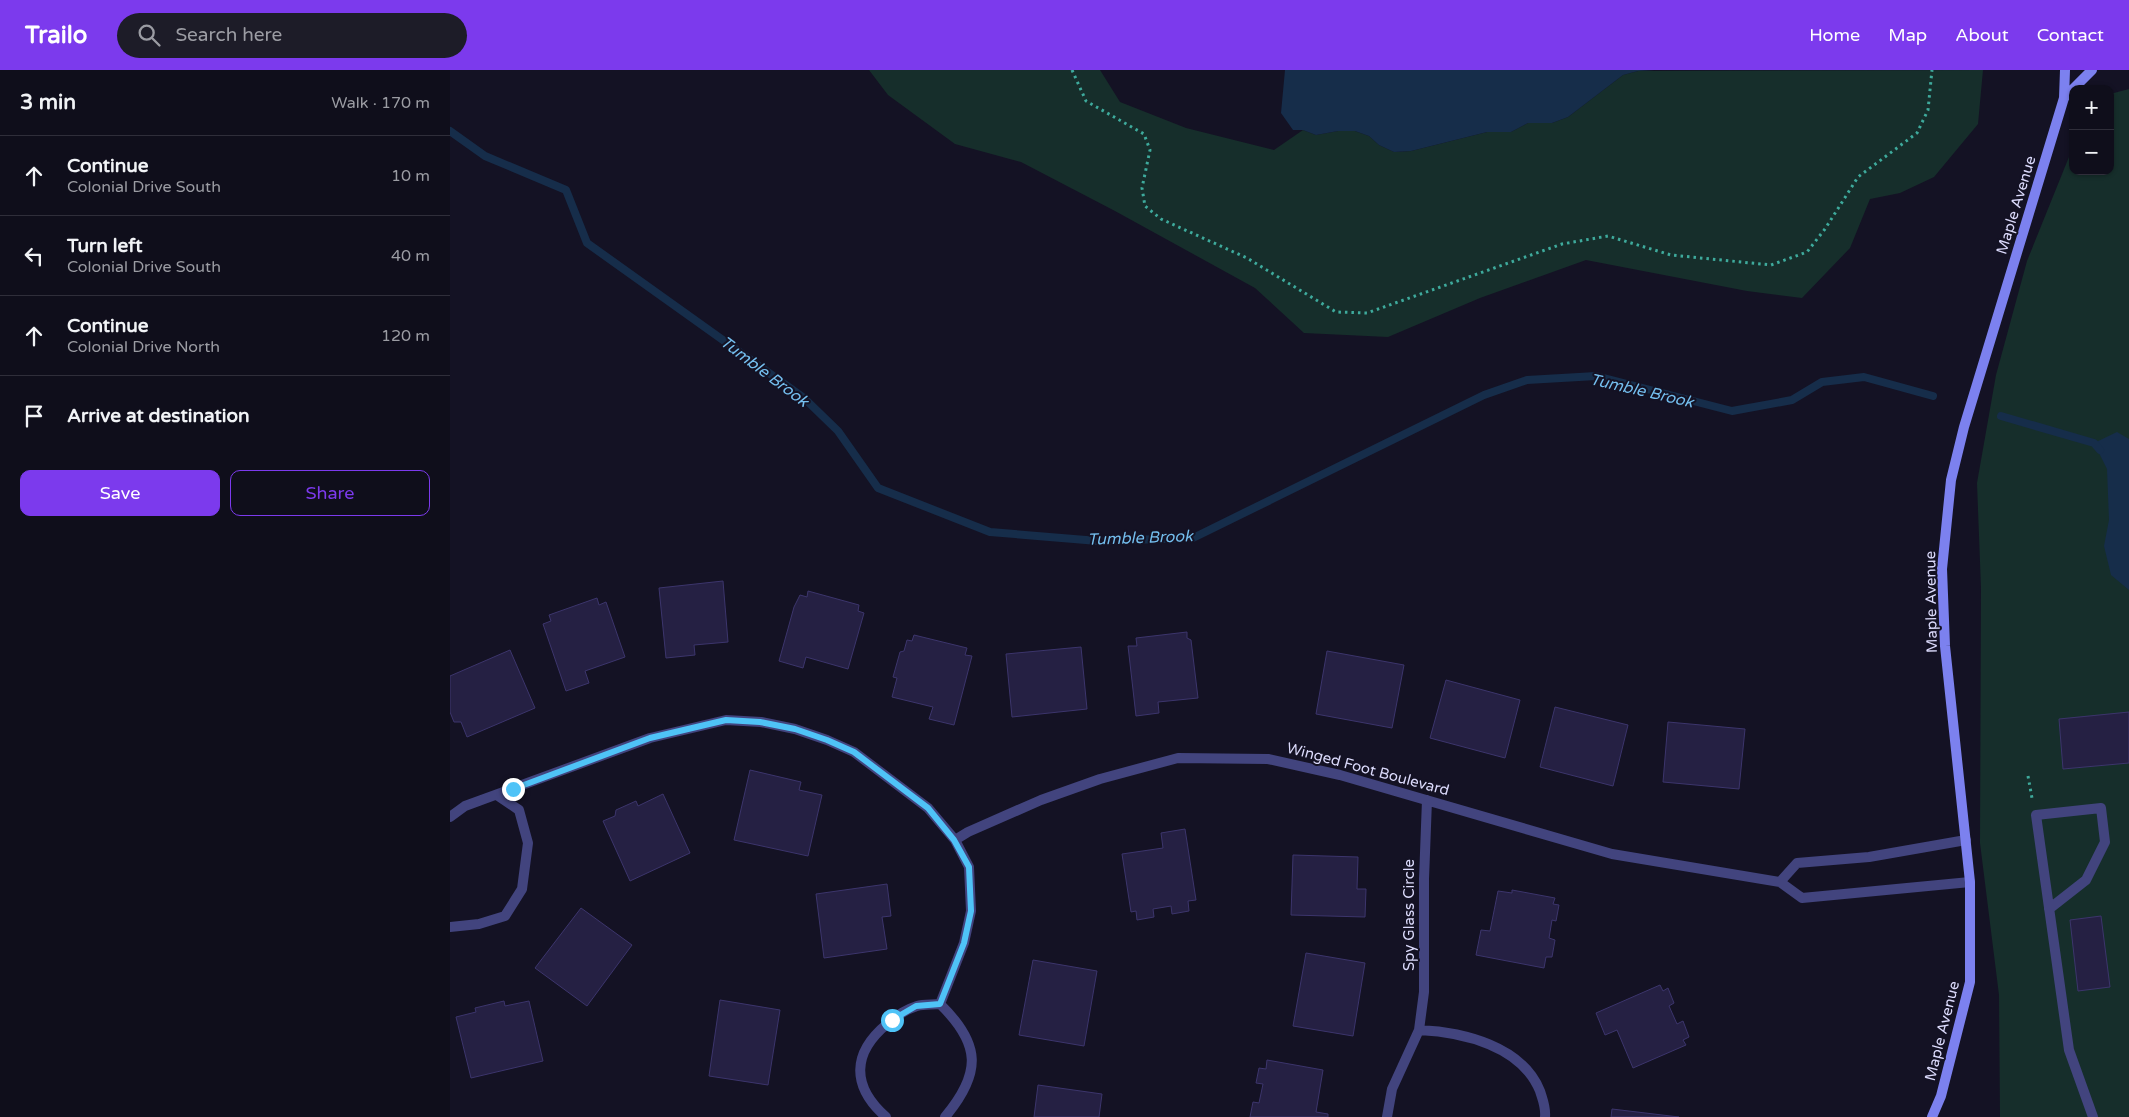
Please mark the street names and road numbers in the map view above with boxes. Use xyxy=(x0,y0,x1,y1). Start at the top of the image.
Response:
street label: Maple Avenue xyxy=(1992,153,2040,257)
street label: Maple Avenue xyxy=(1921,551,1941,653)
street label: Winged Foot Boulevard xyxy=(1285,739,1451,799)
street label: Spy Glass Circle xyxy=(1400,859,1418,971)
street label: Maple Avenue xyxy=(1921,979,1963,1083)

